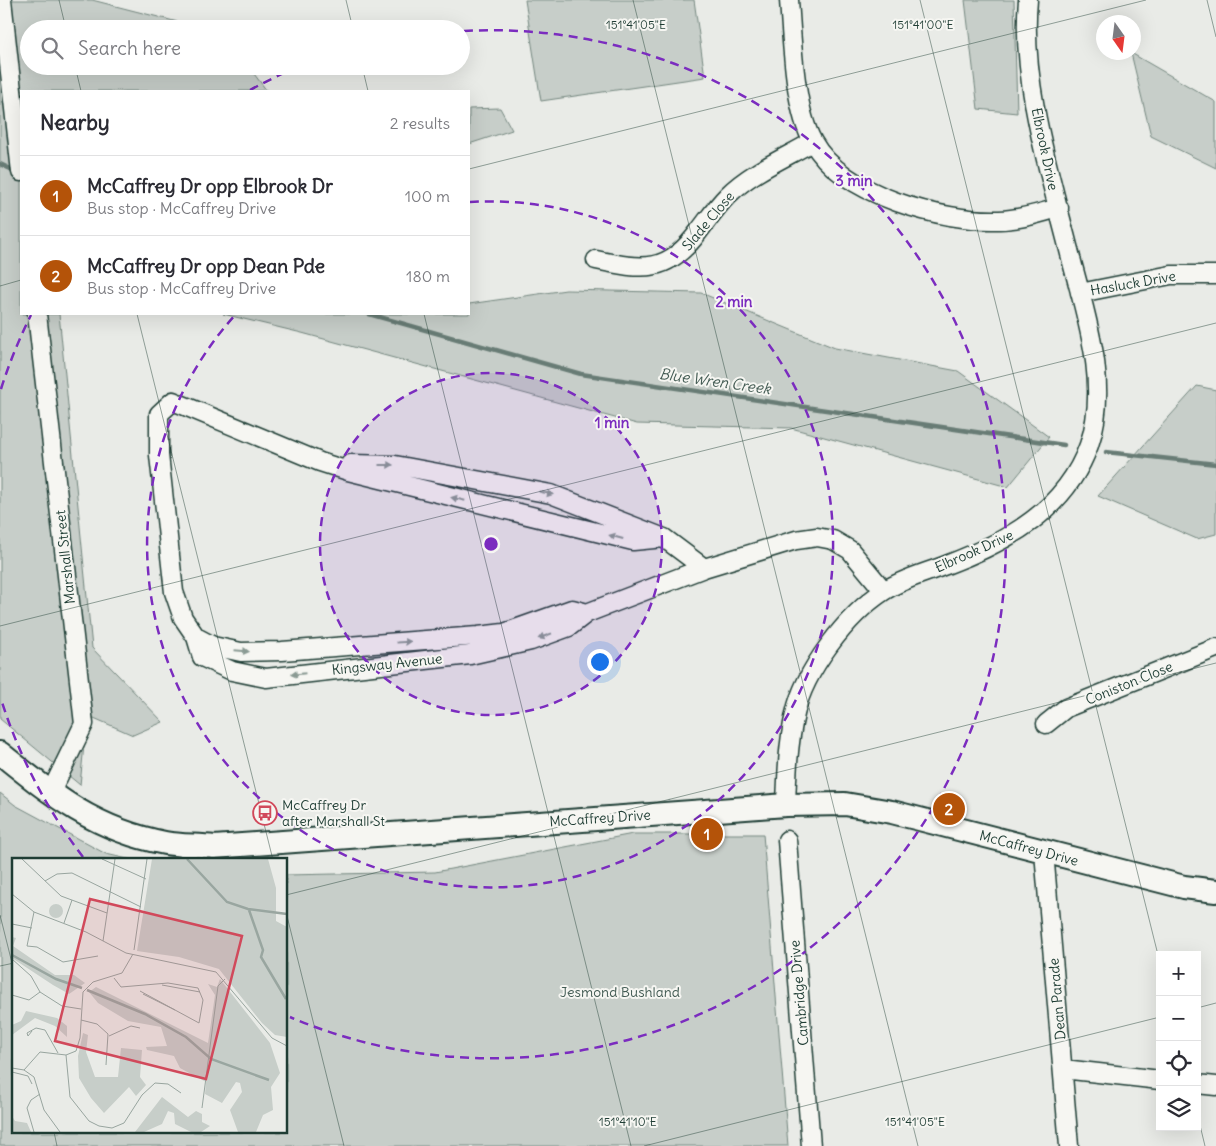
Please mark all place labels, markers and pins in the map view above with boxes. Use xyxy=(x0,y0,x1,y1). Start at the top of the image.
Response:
centre of rings xyxy=(482,535,500,553)
pin: 2 xyxy=(933,790,965,828)
place label: McCaffrey Dr after Marshall St xyxy=(282,796,385,830)
bus stop icon: McCaffrey Dr after Marshall St xyxy=(252,800,278,826)
pin: 1 xyxy=(691,815,723,853)

